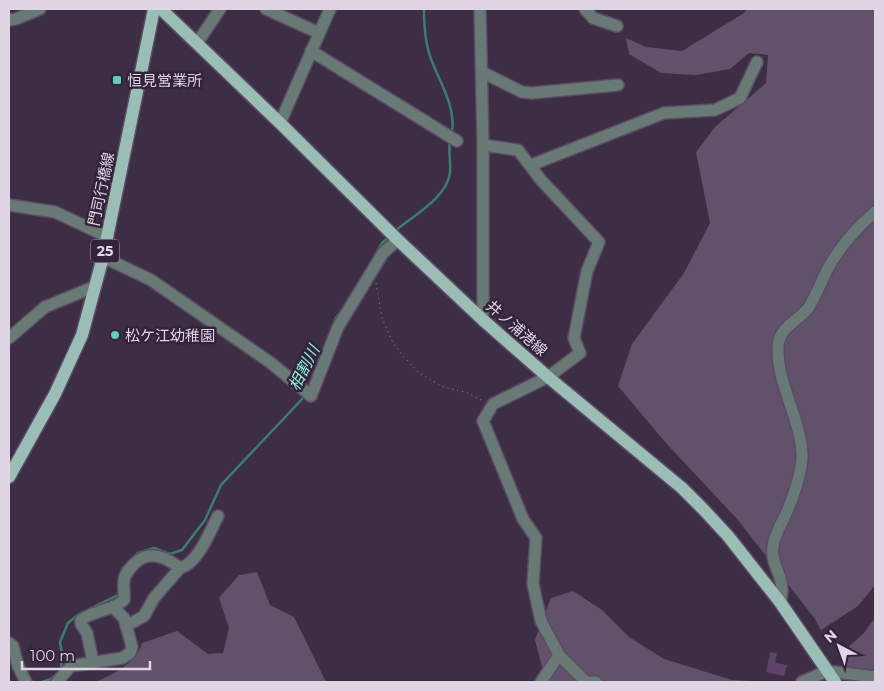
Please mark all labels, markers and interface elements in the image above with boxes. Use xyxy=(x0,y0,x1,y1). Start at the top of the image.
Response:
place label: 恒見営業所 xyxy=(127,71,202,90)
marker: 恒見営業所 xyxy=(111,74,123,86)
street label: 門司行橋線 xyxy=(84,150,118,228)
road number: 25 xyxy=(91,240,119,262)
street label: 井ノ浦港線 xyxy=(482,296,552,360)
place label: 松ケ江幼稚園 xyxy=(125,326,215,345)
marker: 松ケ江幼稚園 xyxy=(109,329,121,341)
water label: 相割川 xyxy=(285,341,324,394)
north arrow xyxy=(814,621,864,671)
text: N xyxy=(820,626,841,647)
scale bar xyxy=(22,638,150,670)
text: 100 m xyxy=(30,646,75,665)

